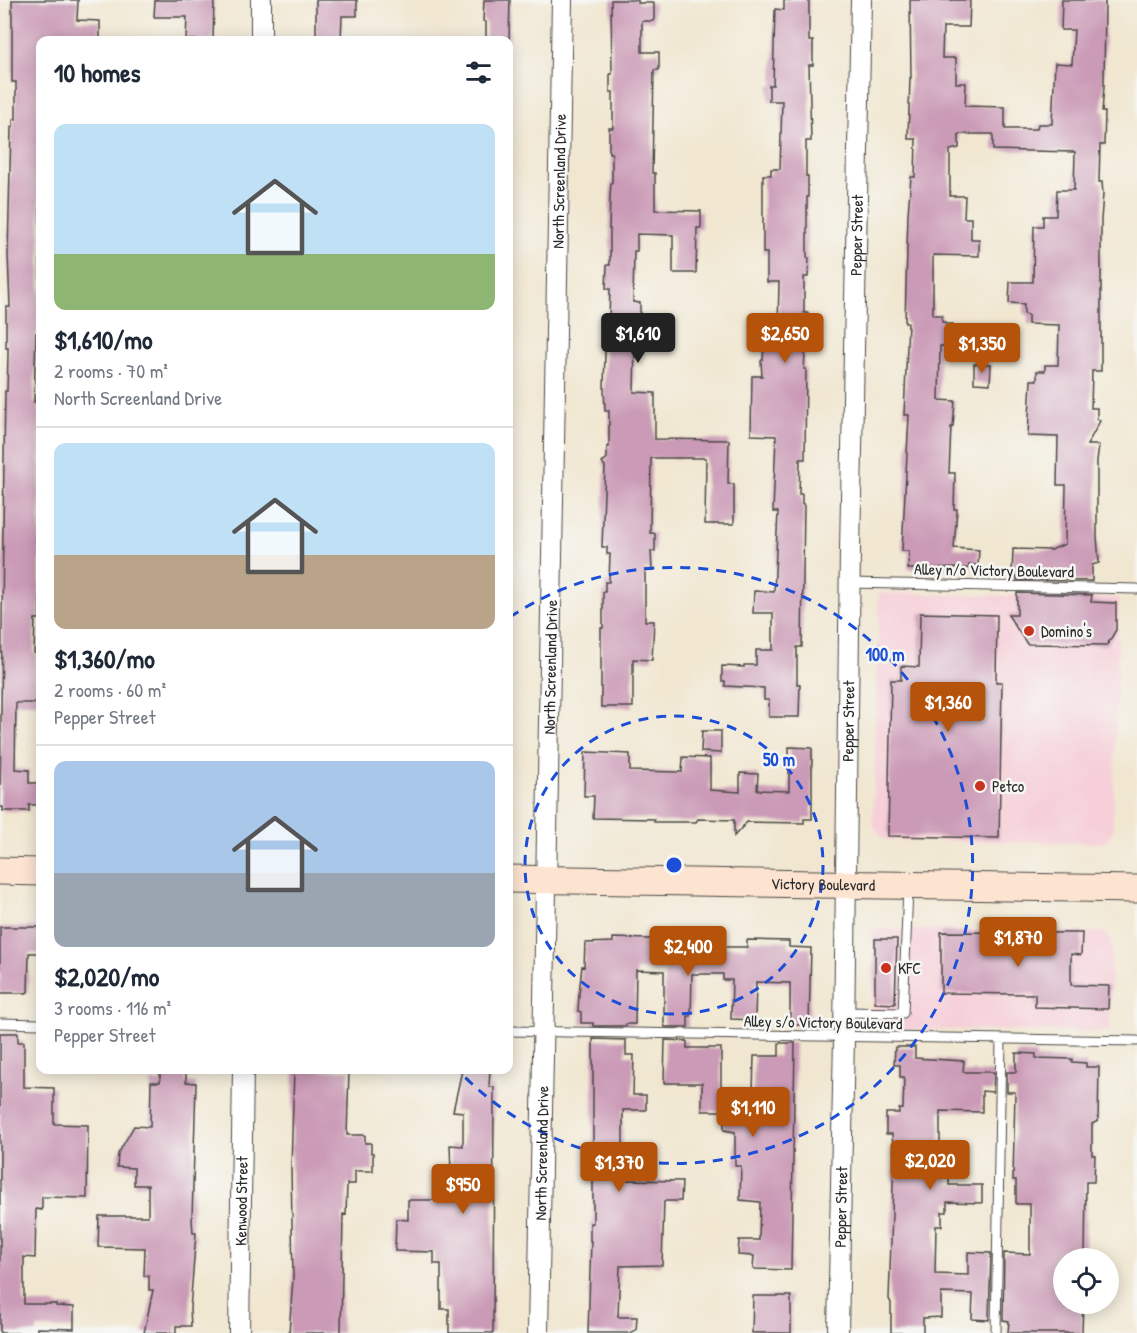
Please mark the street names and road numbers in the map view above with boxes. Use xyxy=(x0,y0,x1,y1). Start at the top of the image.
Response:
street label: North Screenland Drive xyxy=(547,113,571,249)
street label: Pepper Street xyxy=(844,194,868,276)
street label: Alley n/o Victory Boulevard xyxy=(914,558,1074,582)
street label: North Screenland Drive xyxy=(538,599,562,735)
street label: Pepper Street xyxy=(836,680,859,762)
street label: Victory Boulevard xyxy=(771,872,875,896)
street label: Alley s/o Victory Boulevard xyxy=(744,1010,902,1034)
street label: North Screenland Drive xyxy=(529,1085,553,1221)
street label: Kenwood Street xyxy=(229,1156,253,1246)
street label: Pepper Street xyxy=(829,1166,852,1248)

